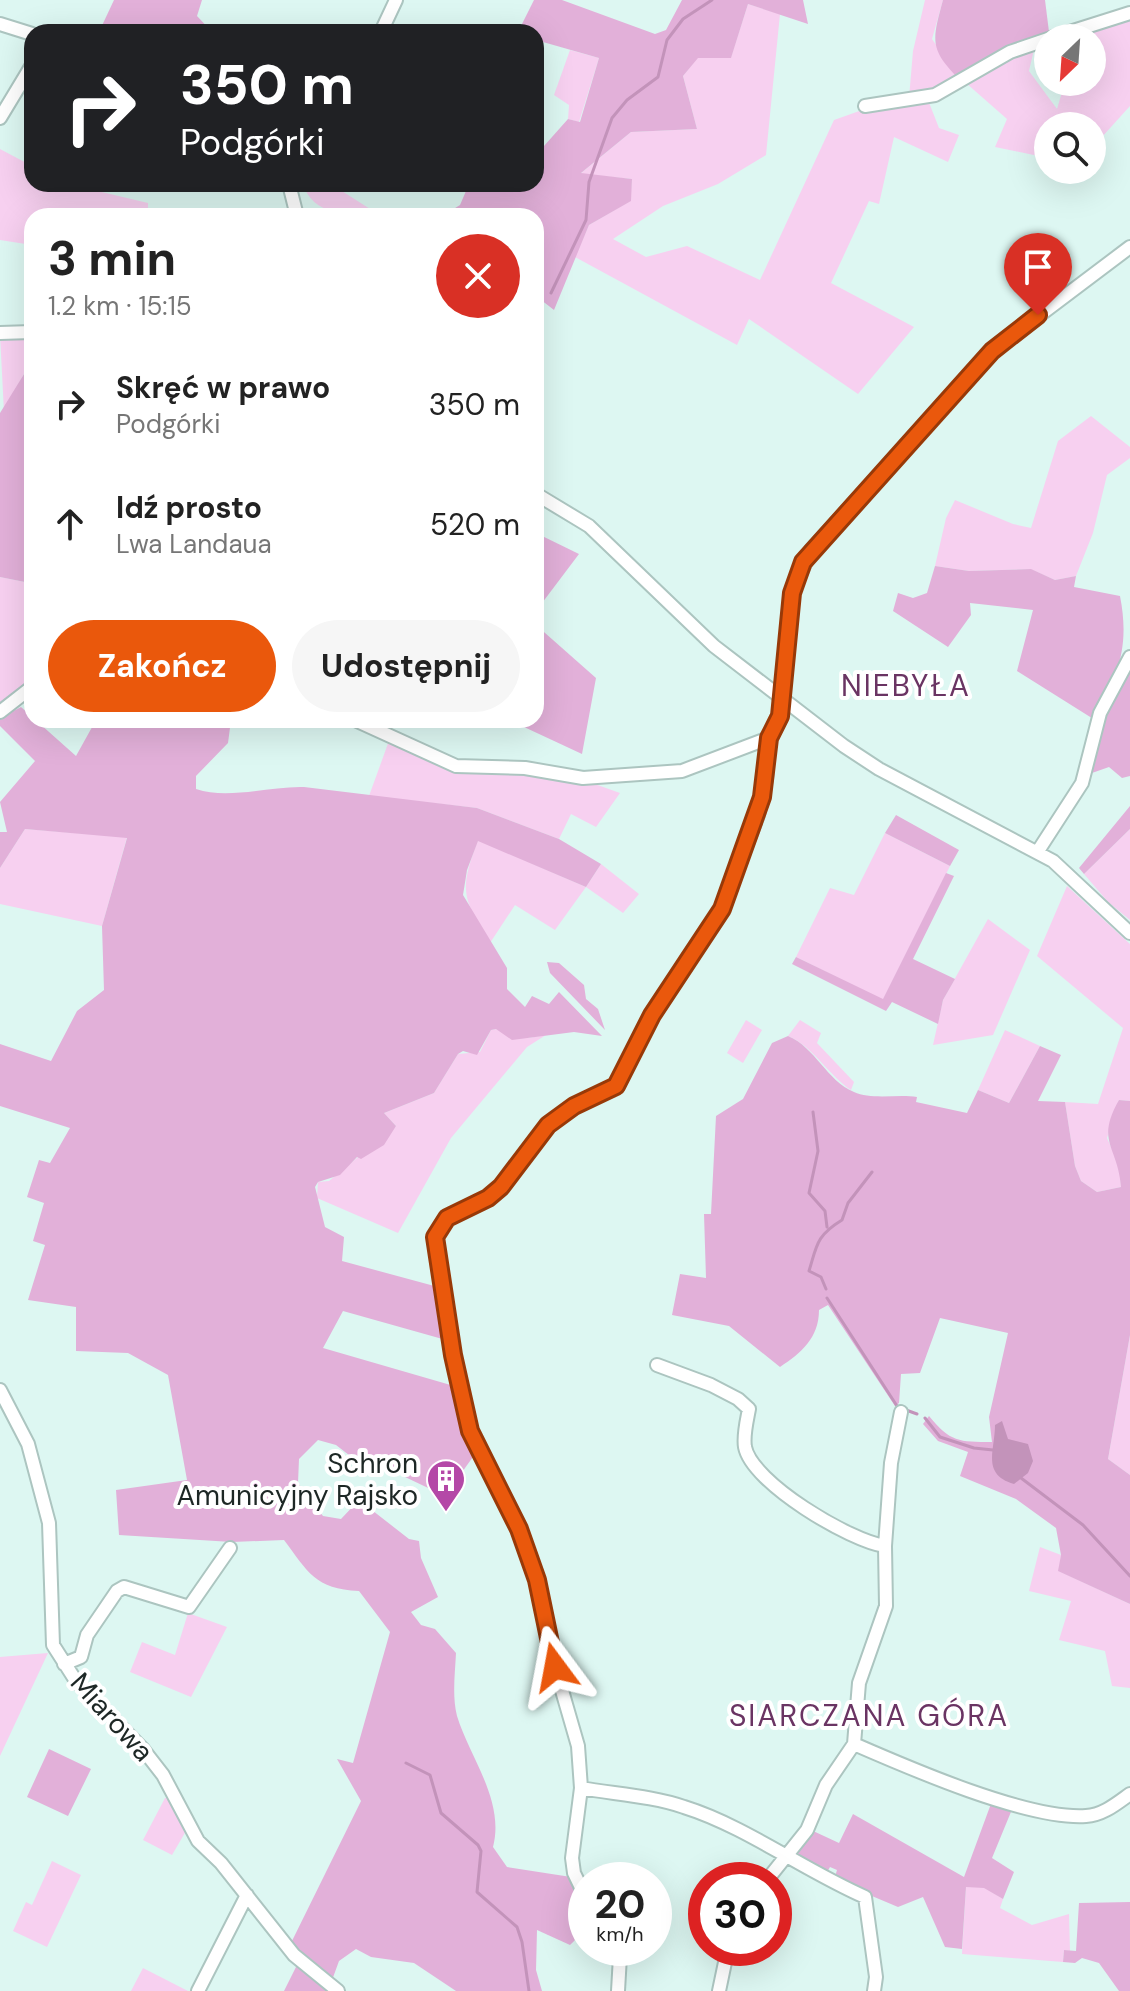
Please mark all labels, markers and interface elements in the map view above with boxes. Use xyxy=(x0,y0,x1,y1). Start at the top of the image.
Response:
north arrow xyxy=(1034,24,1106,96)
map controls xyxy=(1034,24,1106,184)
text: 350 m xyxy=(180,48,354,121)
icon: right xyxy=(48,56,152,160)
button: search xyxy=(1034,112,1106,184)
text: Podgórki xyxy=(180,119,325,166)
text: 3 min xyxy=(48,227,176,290)
pin xyxy=(1004,233,1072,315)
button: close xyxy=(436,234,520,318)
icon: arrive xyxy=(1016,245,1060,289)
text: 1.2 km · 15:15 xyxy=(48,289,192,323)
text: Skręć w prawo xyxy=(116,368,330,407)
icon: right xyxy=(48,382,92,426)
text: 350 m xyxy=(429,385,520,424)
text: Podgórki xyxy=(116,407,220,441)
text: Idź prosto xyxy=(116,488,262,527)
icon: ahead xyxy=(48,502,92,546)
text: 520 m xyxy=(430,505,520,544)
text: Lwa Landaua xyxy=(116,527,272,561)
button: Zakończ xyxy=(48,620,276,712)
button: Udostępnij xyxy=(292,620,520,712)
district label: NIEBYŁA xyxy=(841,666,971,705)
place label: Schron Amunicyjny Rajsko xyxy=(177,1445,418,1514)
building icon: Schron Amunicyjny Rajsko xyxy=(425,1458,467,1513)
position arrow xyxy=(513,1625,597,1709)
street label: Miarowa xyxy=(62,1665,162,1769)
district label: SIARCZANA GÓRA xyxy=(729,1696,1009,1735)
speed limit sign: 30 xyxy=(688,1862,792,1966)
text: 20 xyxy=(594,1878,646,1930)
text: km/h xyxy=(596,1921,644,1947)

